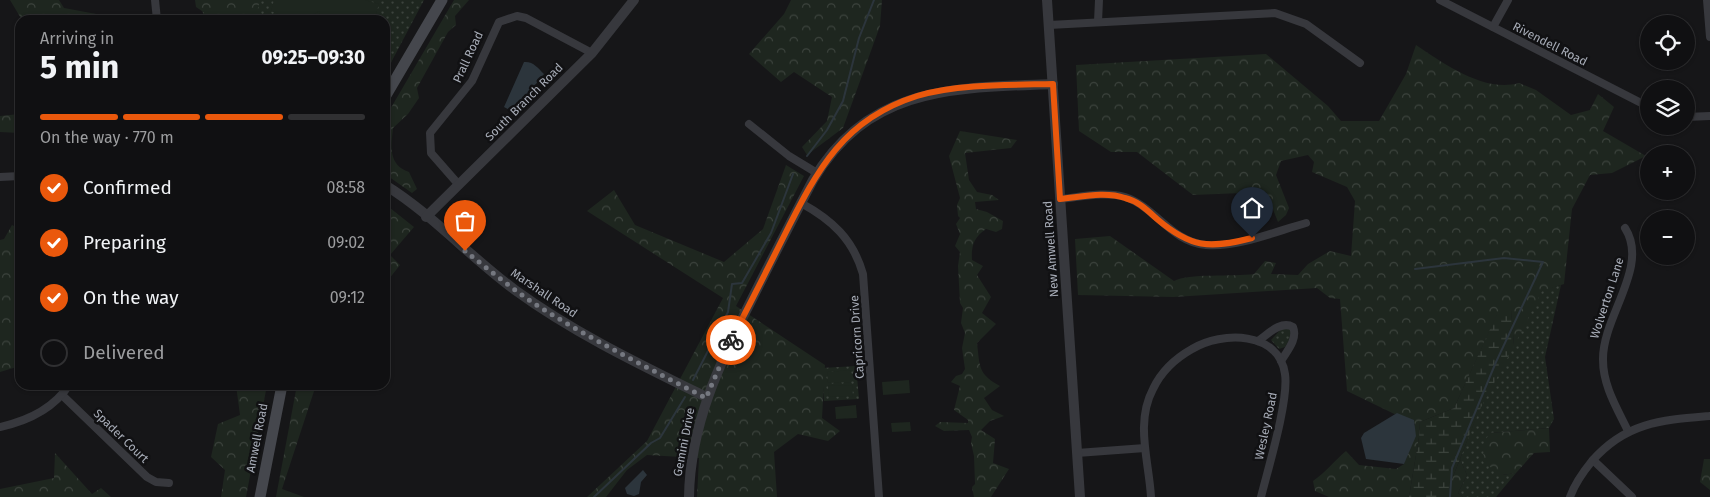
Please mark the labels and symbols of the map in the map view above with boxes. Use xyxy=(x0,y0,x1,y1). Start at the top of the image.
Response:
street label: Rivendell Road xyxy=(1510,19,1590,69)
street label: Prall Road xyxy=(450,29,486,85)
street label: South Branch Road xyxy=(482,60,566,144)
pin xyxy=(1231,187,1273,238)
pin xyxy=(444,200,486,251)
street label: New Amwell Road xyxy=(1041,200,1061,298)
street label: Wolverton Lane xyxy=(1587,256,1627,340)
street label: Marshall Road xyxy=(508,266,580,320)
street label: Capricorn Drive xyxy=(847,295,867,379)
courier xyxy=(706,315,756,365)
street label: Wesley Road xyxy=(1252,391,1280,461)
street label: Amwell Road xyxy=(243,402,271,474)
street label: Spader Court xyxy=(91,406,152,466)
street label: Gemini Drive xyxy=(670,407,698,477)

